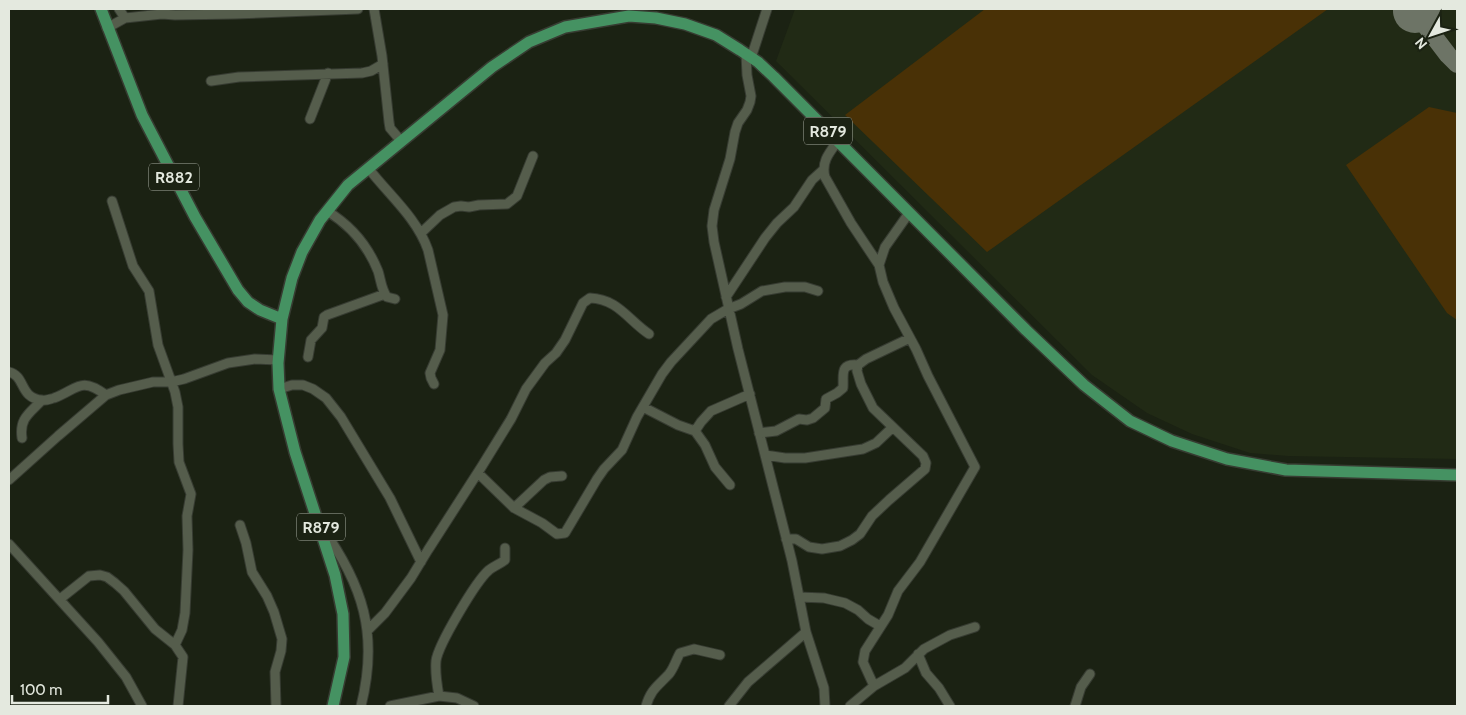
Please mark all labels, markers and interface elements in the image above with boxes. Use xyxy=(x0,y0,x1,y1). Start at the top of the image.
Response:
north arrow xyxy=(1406,10,1456,60)
text: N xyxy=(1411,34,1431,53)
road number: R879 xyxy=(804,118,852,144)
road number: R882 xyxy=(149,163,199,190)
road number: R879 xyxy=(297,514,345,540)
scale bar xyxy=(12,672,109,704)
text: 100 m xyxy=(20,681,62,699)

